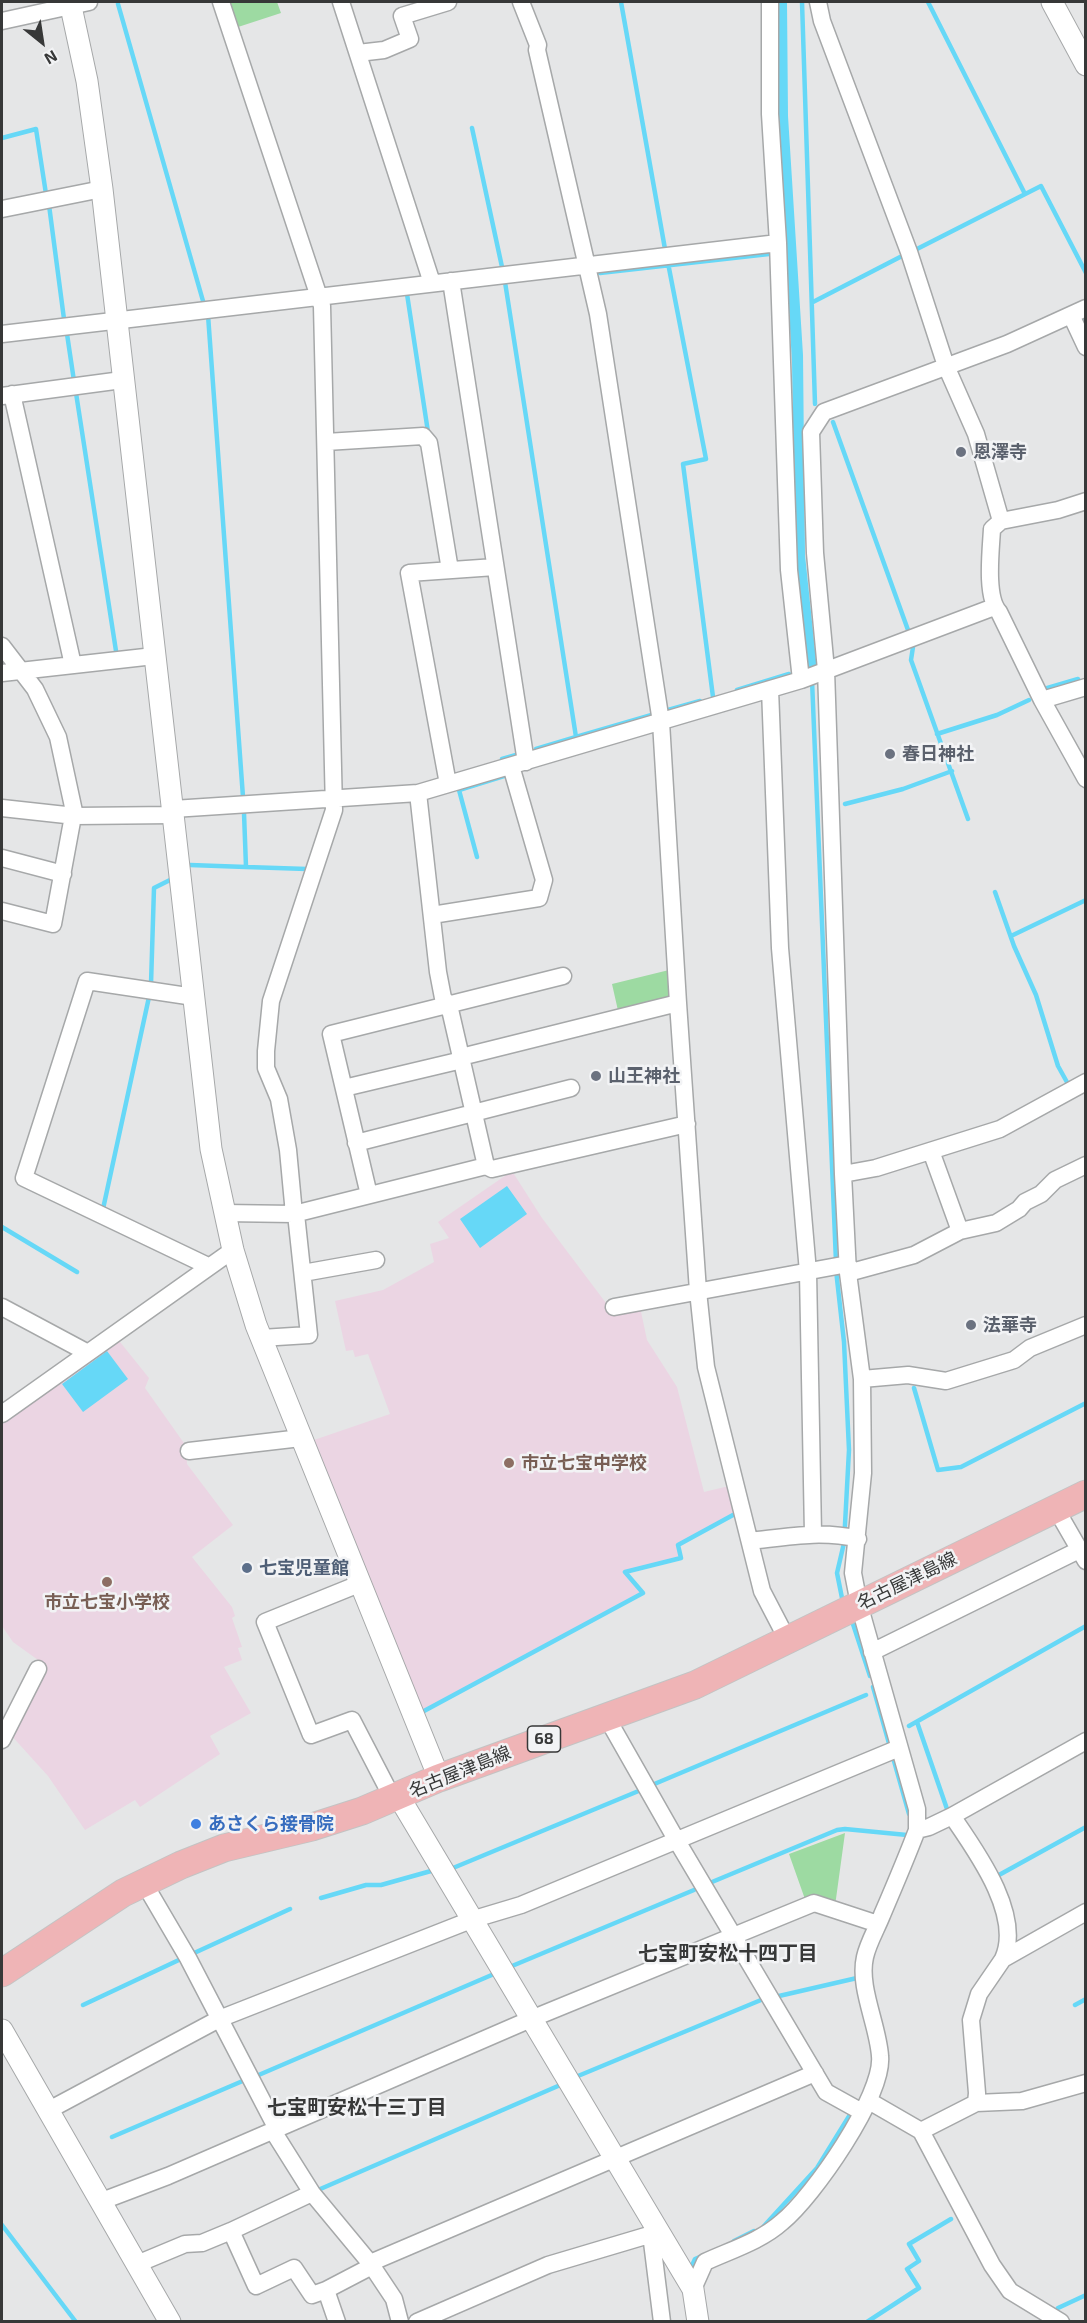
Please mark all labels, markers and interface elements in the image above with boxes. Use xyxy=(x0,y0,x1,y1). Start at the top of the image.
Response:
north arrow xyxy=(12,12,72,72)
text: N xyxy=(41,47,61,69)
place label: 恩澤寺 xyxy=(973,441,1027,463)
marker: 恩澤寺 xyxy=(954,445,968,459)
place label: 春日神社 xyxy=(902,743,974,765)
marker: 春日神社 xyxy=(883,747,897,761)
place label: 山王神社 xyxy=(608,1065,680,1087)
marker: 山王神社 xyxy=(589,1069,603,1083)
place label: 法華寺 xyxy=(983,1314,1037,1336)
marker: 法華寺 xyxy=(964,1318,978,1332)
place label: 市立七宝中学校 xyxy=(521,1452,647,1474)
marker: 市立七宝中学校 xyxy=(502,1456,516,1470)
street label: 名古屋津島線 xyxy=(854,1548,960,1614)
place label: 七宝児童館 xyxy=(259,1557,349,1579)
marker: 七宝児童館 xyxy=(240,1561,254,1575)
marker: 市立七宝小学校 xyxy=(100,1575,114,1589)
place label: 市立七宝小学校 xyxy=(44,1591,170,1613)
road number: 68 xyxy=(528,1726,560,1752)
street label: 名古屋津島線 xyxy=(406,1742,514,1802)
place label: あさくら接骨院 xyxy=(208,1813,334,1835)
marker: あさくら接骨院 xyxy=(189,1817,203,1831)
district label: 七宝町安松十四丁目 xyxy=(638,1941,818,1965)
district label: 七宝町安松十三丁目 xyxy=(267,2095,447,2119)

